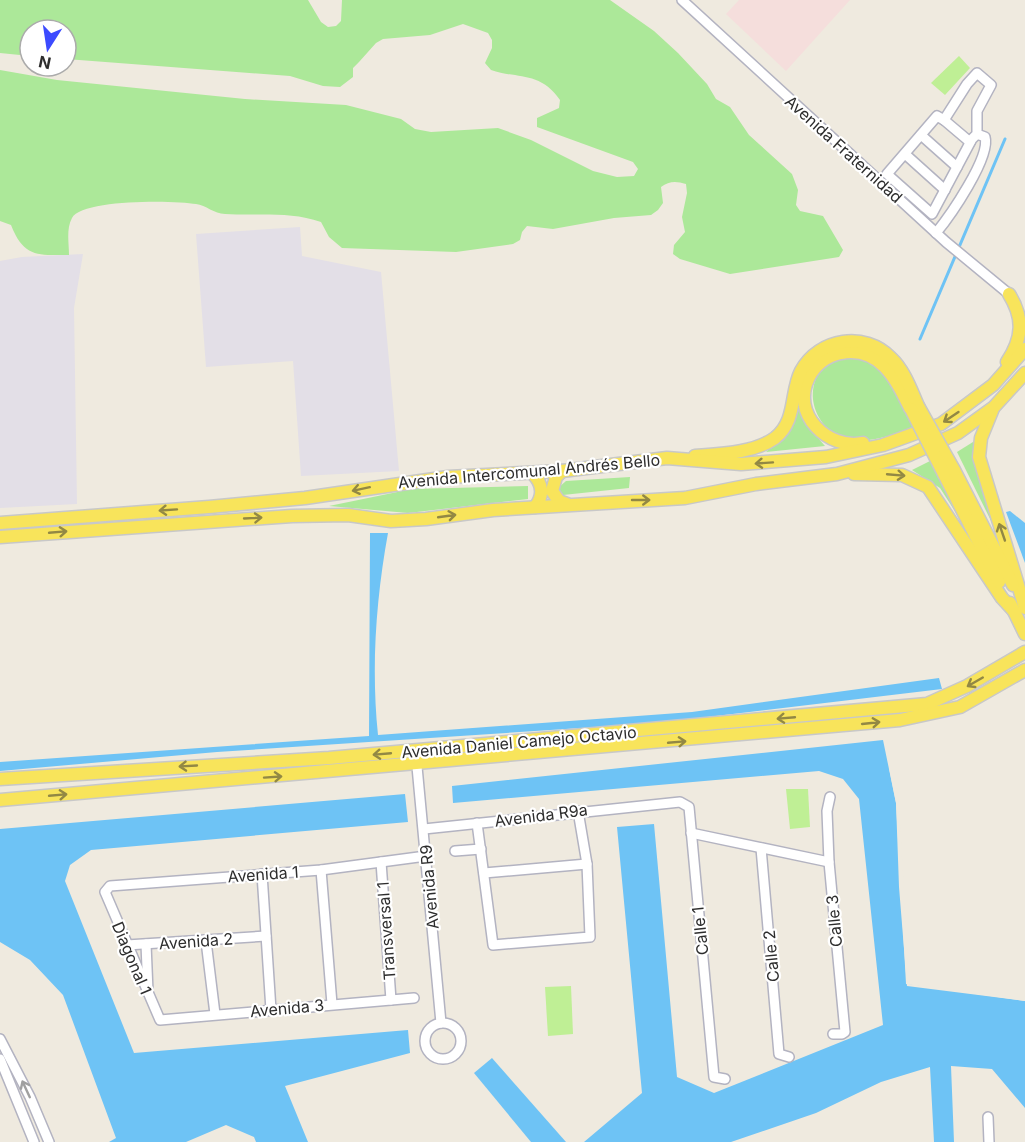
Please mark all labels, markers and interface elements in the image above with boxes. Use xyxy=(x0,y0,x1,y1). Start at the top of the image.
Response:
north arrow xyxy=(18,18,78,78)
text: N xyxy=(37,52,53,74)
street label: Avenida Fraternidad xyxy=(781,91,907,207)
one-way arrow xyxy=(944,411,960,423)
street label: Avenida Intercomunal Andrés Bello xyxy=(397,450,661,492)
one-way arrow xyxy=(755,458,774,469)
one-way arrow xyxy=(885,470,905,481)
one-way arrow xyxy=(352,484,371,496)
one-way arrow xyxy=(631,494,651,506)
one-way arrow xyxy=(158,505,178,516)
one-way arrow xyxy=(437,510,456,521)
one-way arrow xyxy=(242,512,262,523)
one-way arrow xyxy=(995,523,1006,542)
one-way arrow xyxy=(48,527,68,538)
one-way arrow xyxy=(967,676,984,688)
one-way arrow xyxy=(776,713,796,724)
one-way arrow xyxy=(861,717,880,728)
street label: Avenida Daniel Camejo Octavio xyxy=(401,722,637,762)
one-way arrow xyxy=(666,736,686,747)
one-way arrow xyxy=(373,749,393,760)
one-way arrow xyxy=(178,760,198,771)
one-way arrow xyxy=(263,771,283,782)
one-way arrow xyxy=(48,789,68,800)
street label: Avenida R9a xyxy=(493,799,589,831)
street label: Avenida R9 xyxy=(415,844,443,930)
street label: Avenida 1 xyxy=(227,862,299,886)
street label: Transversal 1 xyxy=(373,881,399,981)
street label: Calle 3 xyxy=(822,894,846,948)
street label: Calle 1 xyxy=(688,906,712,956)
street label: Diagonal 1 xyxy=(108,919,156,997)
street label: Avenida 2 xyxy=(158,928,234,954)
street label: Calle 2 xyxy=(759,929,783,983)
street label: Avenida 3 xyxy=(249,995,325,1021)
one-way arrow xyxy=(20,1081,32,1099)

